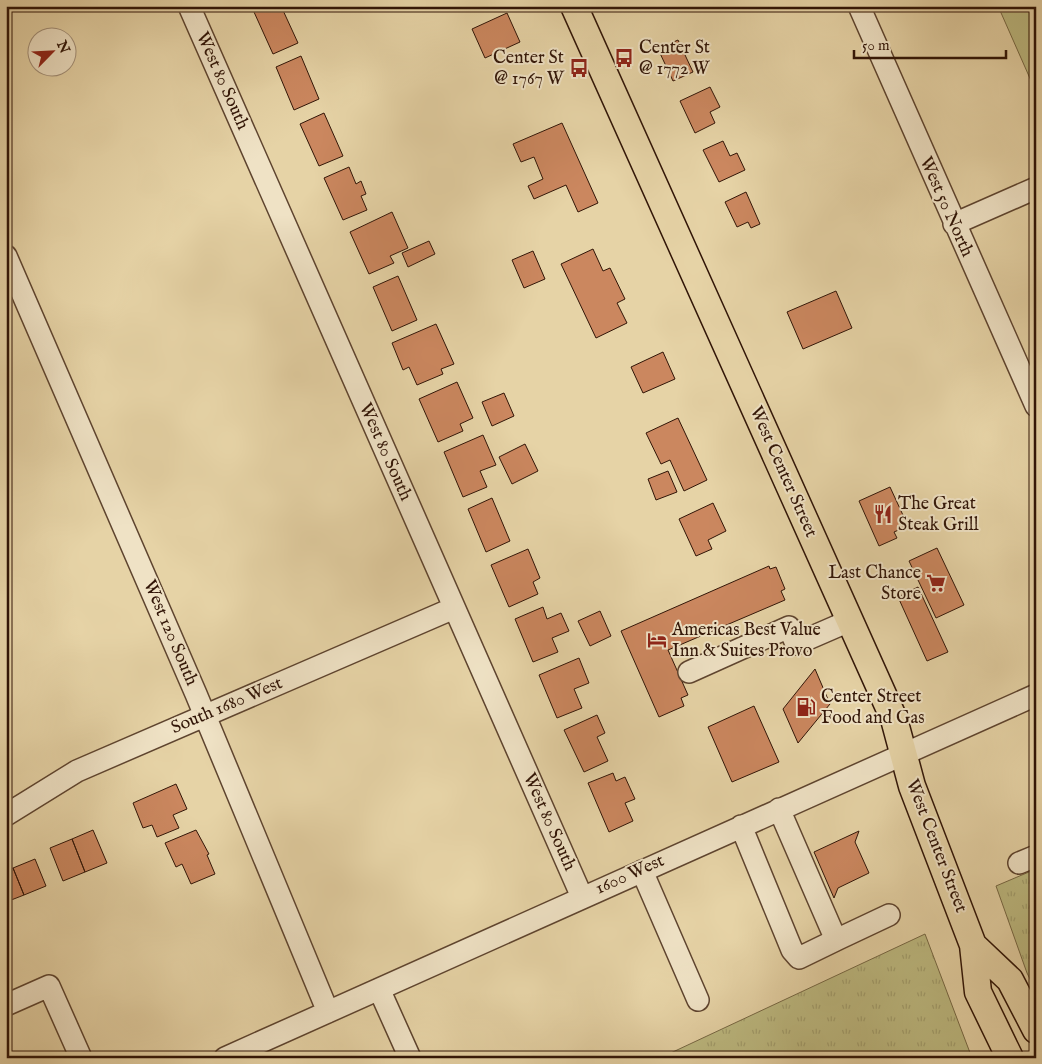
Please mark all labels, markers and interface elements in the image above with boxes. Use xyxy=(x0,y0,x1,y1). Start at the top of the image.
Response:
north arrow xyxy=(28,28,78,78)
street label: West 80 South xyxy=(190,28,254,134)
scale bar xyxy=(854,28,1007,60)
text: 50 m xyxy=(862,36,890,55)
text: N xyxy=(52,37,74,56)
place label: Center St @ 1772 W xyxy=(639,37,710,81)
place label: Center St @ 1767 W xyxy=(493,47,565,91)
bus stop icon: Center St @ 1772 W xyxy=(613,47,635,69)
bus stop icon: Center St @ 1767 W xyxy=(568,57,590,79)
street label: West 50 North xyxy=(914,153,978,261)
street label: West 80 South xyxy=(353,399,417,505)
street label: West Center Street xyxy=(744,403,822,541)
place label: The Great Steak Grill xyxy=(898,493,979,537)
restaurant icon: The Great Steak Grill xyxy=(872,503,894,525)
place label: Last Chance Store xyxy=(828,562,921,606)
supermarket icon: Last Chance Store xyxy=(925,572,947,594)
street label: West 120 South xyxy=(137,577,203,690)
place label: Americas Best Value Inn & Suites Provo xyxy=(671,619,821,663)
hotel icon: Americas Best Value Inn & Suites Provo xyxy=(646,629,668,651)
street label: South 1680 West xyxy=(168,672,286,740)
place label: Center Street Food and Gas xyxy=(821,686,925,730)
fuel station icon: Center Street Food and Gas xyxy=(795,696,817,718)
street label: West 80 South xyxy=(517,769,581,875)
street label: West Center Street xyxy=(900,776,972,916)
street label: 1600 West xyxy=(592,850,668,900)

